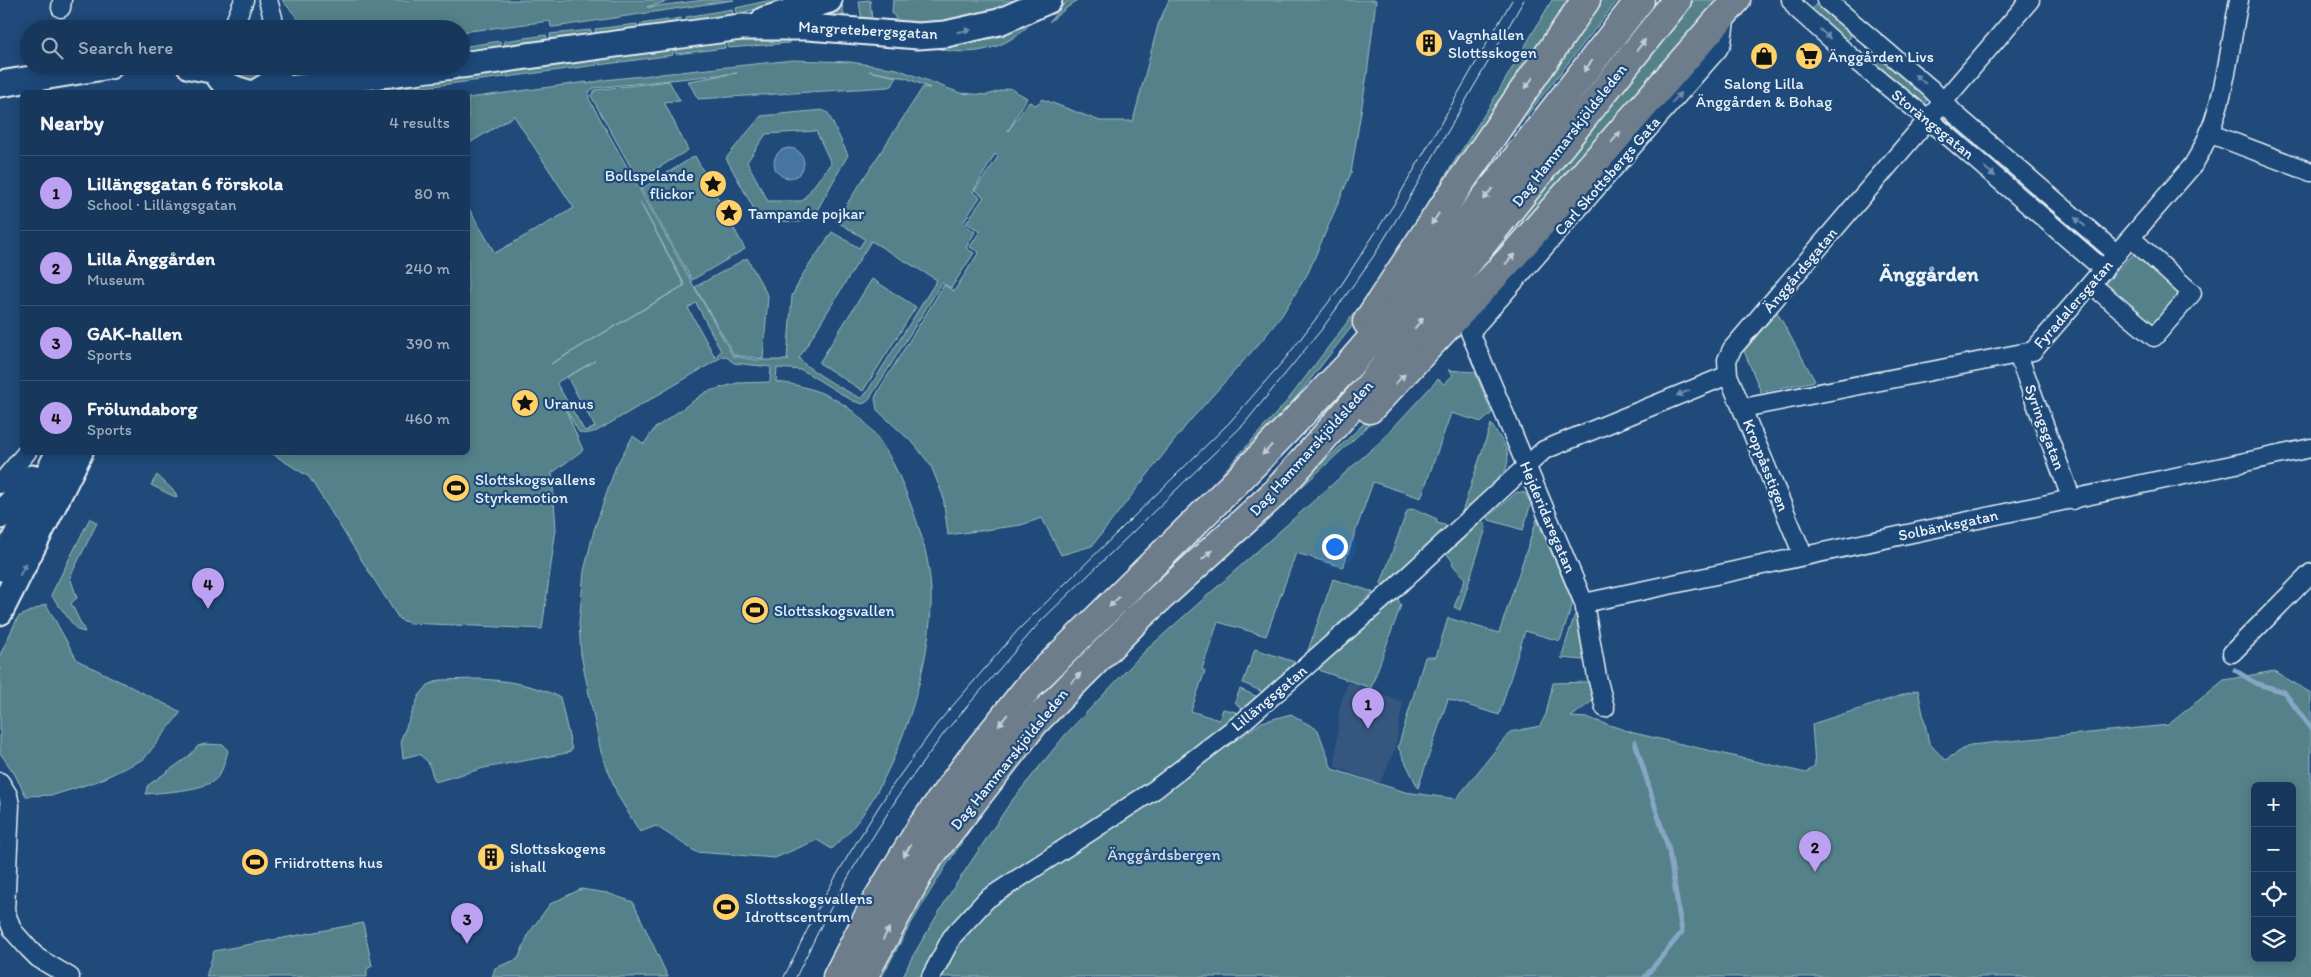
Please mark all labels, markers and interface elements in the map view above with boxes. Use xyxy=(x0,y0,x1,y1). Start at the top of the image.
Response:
street label: Margretebergsgatan xyxy=(798,17,939,43)
search box xyxy=(20,20,470,75)
place label: Vagnhallen Slottsskogen xyxy=(1448,25,1537,62)
one-way arrow xyxy=(956,27,971,35)
building icon: Vagnhallen Slottsskogen xyxy=(1414,28,1444,58)
one-way arrow xyxy=(1819,28,1831,40)
icon: search xyxy=(38,34,66,62)
text: Search here xyxy=(78,36,173,59)
one-way arrow xyxy=(1635,39,1646,52)
shop icon: Salong Lilla Änggården & Bohag xyxy=(1749,41,1779,71)
supermarket icon: Änggården Livs xyxy=(1794,41,1824,71)
place label: Änggården Livs xyxy=(1828,47,1934,66)
one-way arrow xyxy=(1583,59,1593,73)
street label: Dag Hammarskjöldsleden xyxy=(1507,60,1631,210)
place label: Salong Lilla Änggården & Bohag xyxy=(1696,74,1833,111)
one-way arrow xyxy=(1913,74,1926,85)
one-way arrow xyxy=(1524,77,1534,90)
street label: Storängsgatan xyxy=(1888,85,1979,163)
one-way arrow xyxy=(1670,91,1681,104)
text: Nearby xyxy=(40,110,104,135)
street label: Carl Skottsbergs Gata xyxy=(1550,112,1664,239)
text: 4 results xyxy=(389,113,450,132)
one-way arrow xyxy=(1610,131,1622,143)
place label: Bollspelande flickor xyxy=(605,166,694,203)
one-way arrow xyxy=(1984,166,1997,177)
place icon: Bollspelande flickor xyxy=(698,169,728,199)
text: Lillängsgatan 6 förskola xyxy=(87,172,283,195)
text: 1 xyxy=(52,184,60,203)
text: 80 m xyxy=(414,184,450,203)
one-way arrow xyxy=(1483,187,1493,201)
text: School · Lillängsgatan xyxy=(87,195,236,214)
place icon: Tampande pojkar xyxy=(714,198,744,228)
place label: Tampande pojkar xyxy=(748,204,864,223)
one-way arrow xyxy=(1430,212,1440,226)
one-way arrow xyxy=(2074,217,2087,228)
street label: Änggårdsgatan xyxy=(1759,223,1841,317)
text: Lilla Änggården xyxy=(87,247,215,270)
one-way arrow xyxy=(1504,253,1515,266)
street label: Fyradalersgatan xyxy=(2029,256,2117,352)
text: 2 xyxy=(52,259,60,278)
text: 240 m xyxy=(405,259,450,278)
district label: Änggården xyxy=(1878,261,1979,287)
text: Museum xyxy=(87,270,145,289)
one-way arrow xyxy=(1414,317,1425,330)
text: GAK-hallen xyxy=(87,322,182,345)
text: 3 xyxy=(52,334,60,353)
text: 390 m xyxy=(406,334,450,353)
text: Sports xyxy=(87,345,132,364)
one-way arrow xyxy=(1393,373,1405,385)
street label: Dag Hammarskjöldsleden xyxy=(1245,376,1377,520)
street label: Syringsgatan xyxy=(2021,382,2069,473)
place icon: Uranus xyxy=(510,388,540,418)
one-way arrow xyxy=(1675,390,1690,398)
place label: Uranus xyxy=(544,394,594,413)
text: Frölundaborg xyxy=(87,397,197,420)
text: 4 xyxy=(51,409,61,428)
text: 460 m xyxy=(405,409,450,428)
street label: Kroppåsstigen xyxy=(1739,416,1793,514)
text: Sports xyxy=(87,420,132,439)
one-way arrow xyxy=(1261,443,1273,455)
street label: Hejderidaregatan xyxy=(1516,458,1580,576)
place label: Slottskogsvallens Styrkemotion xyxy=(475,470,596,507)
sports icon: Slottskogsvallens Styrkemotion xyxy=(441,473,471,503)
street label: Solbänksgatan xyxy=(1896,505,2000,545)
your location xyxy=(1322,534,1348,560)
one-way arrow xyxy=(1200,549,1212,561)
one-way arrow xyxy=(19,561,27,576)
pin: 4 xyxy=(192,568,224,609)
sports icon: Slottsskogsvallen xyxy=(740,595,770,625)
one-way arrow xyxy=(1108,596,1120,608)
place label: Slottsskogsvallen xyxy=(774,601,895,620)
street label: Lillängsgatan xyxy=(1227,661,1311,735)
one-way arrow xyxy=(1070,672,1082,684)
street label: Dag Hammarskjöldsleden xyxy=(946,685,1072,833)
pin: 1 xyxy=(1352,688,1384,729)
one-way arrow xyxy=(997,713,1008,726)
map controls xyxy=(2251,782,2296,962)
button: + xyxy=(2251,782,2296,827)
button: − xyxy=(2251,827,2296,872)
pin: 2 xyxy=(1799,831,1831,872)
place label: Slottsskogens ishall xyxy=(510,839,606,876)
building icon: Slottsskogens ishall xyxy=(476,842,506,872)
one-way arrow xyxy=(902,844,911,857)
park label: Änggårdsbergen xyxy=(1108,845,1220,864)
sports icon: Friidrottens hus xyxy=(240,847,270,877)
place label: Friidrottens hus xyxy=(274,853,383,872)
button: locate xyxy=(2251,872,2296,917)
place label: Slottsskogsvallens Idrottscentrum xyxy=(745,889,873,926)
sports icon: Slottsskogsvallens Idrottscentrum xyxy=(711,892,741,922)
pin: 3 xyxy=(451,903,483,944)
button: layers xyxy=(2251,917,2296,962)
one-way arrow xyxy=(882,927,890,941)

